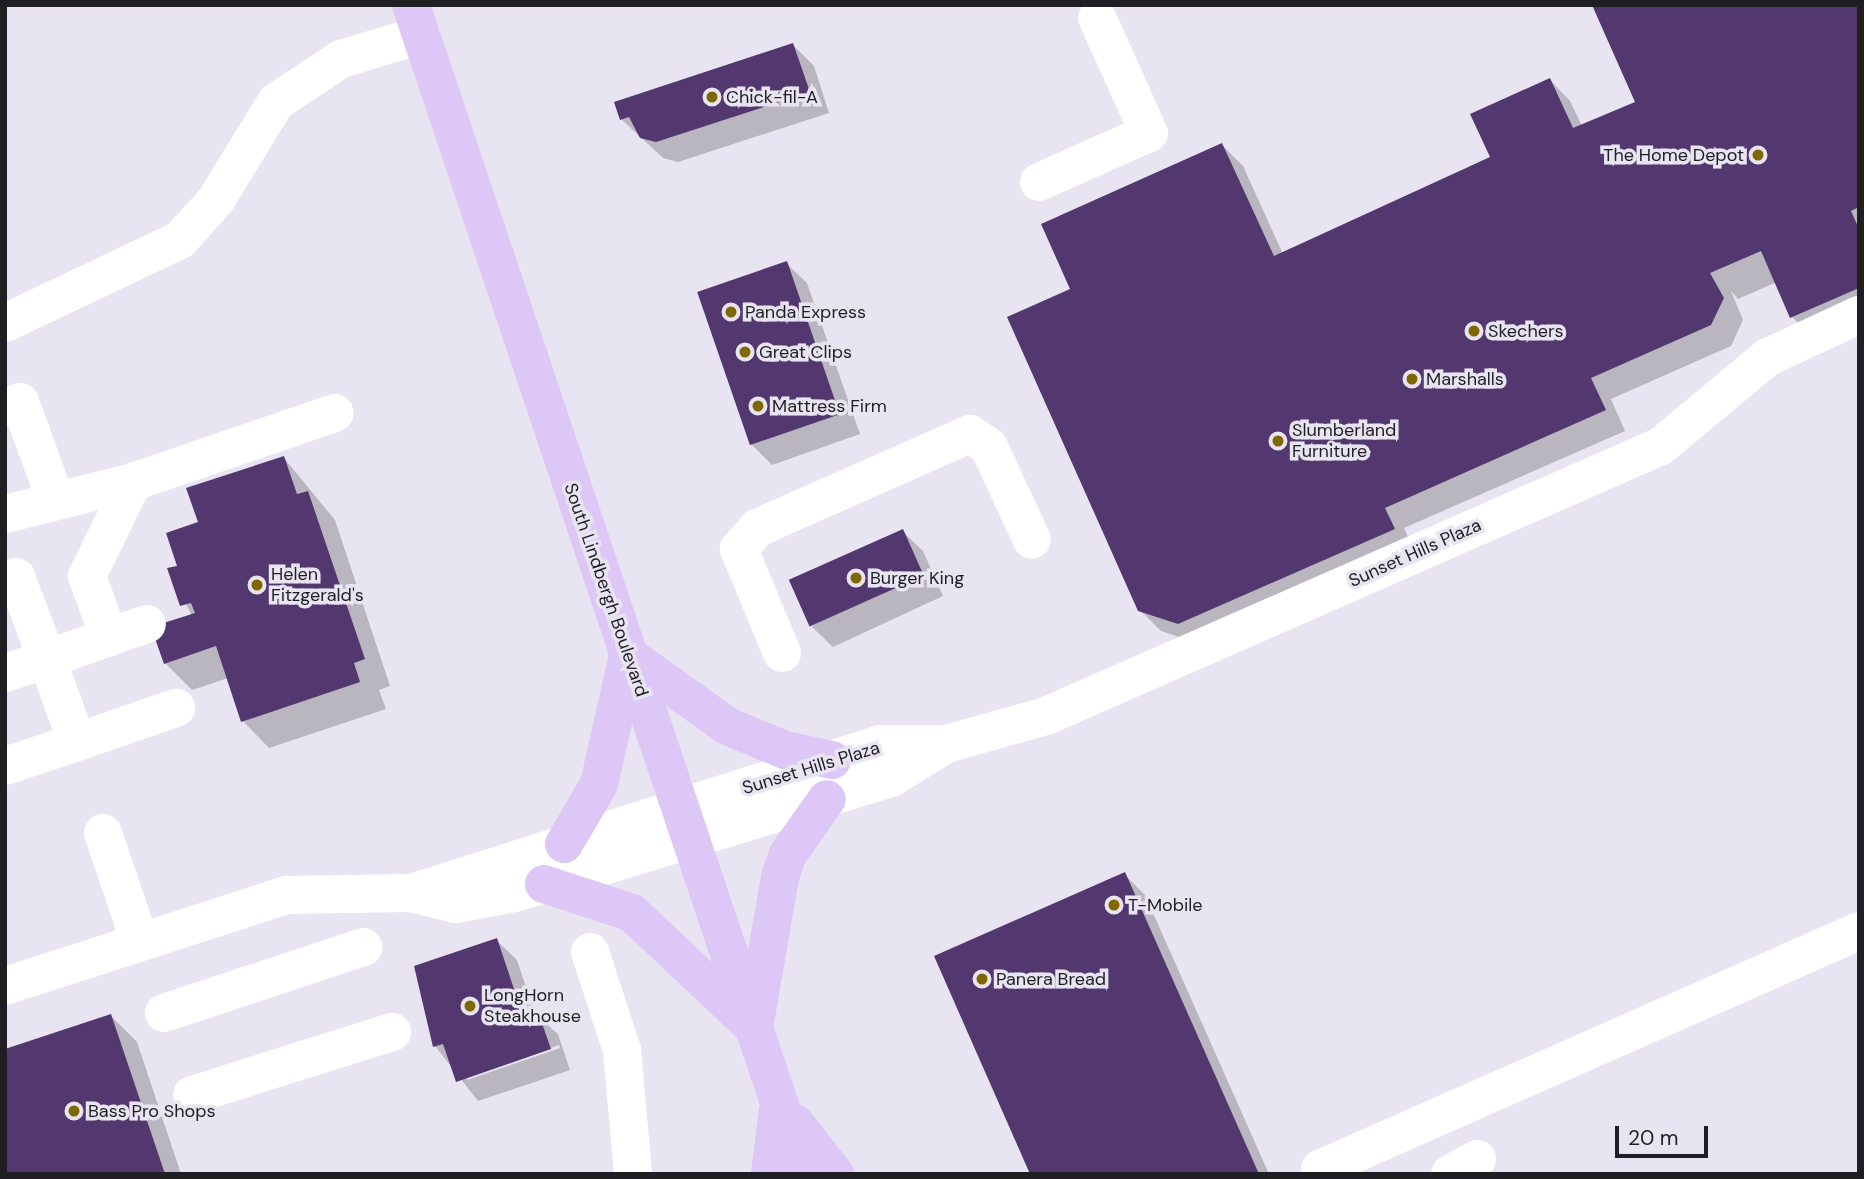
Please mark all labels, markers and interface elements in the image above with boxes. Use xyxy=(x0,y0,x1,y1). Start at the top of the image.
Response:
place label: Chick-fil-A xyxy=(726,86,818,108)
marker: Chick-fil-A xyxy=(704,89,720,105)
place label: The Home Depot xyxy=(1603,144,1744,166)
marker: The Home Depot xyxy=(1750,147,1766,163)
place label: Panda Express xyxy=(745,301,866,323)
marker: Panda Express xyxy=(723,304,739,320)
place label: Skechers xyxy=(1488,320,1564,342)
marker: Skechers xyxy=(1466,323,1482,339)
place label: Great Clips xyxy=(759,341,852,363)
marker: Great Clips xyxy=(737,344,753,360)
place label: Marshalls xyxy=(1426,368,1504,390)
marker: Marshalls xyxy=(1404,371,1420,387)
place label: Mattress Firm xyxy=(772,395,887,417)
marker: Mattress Firm xyxy=(750,398,766,414)
place label: Slumberland Furniture xyxy=(1292,420,1396,462)
marker: Slumberland Furniture xyxy=(1270,433,1286,449)
street label: South Lindbergh Boulevard xyxy=(559,480,653,700)
street label: Sunset Hills Plaza xyxy=(1345,514,1485,592)
place label: Helen Fitzgerald's xyxy=(271,564,364,606)
place label: Burger King xyxy=(870,567,964,589)
marker: Burger King xyxy=(848,570,864,586)
marker: Helen Fitzgerald's xyxy=(249,577,265,593)
street label: Sunset Hills Plaza xyxy=(740,737,882,799)
place label: T-Mobile xyxy=(1128,894,1203,916)
marker: T-Mobile xyxy=(1106,897,1122,913)
place label: Panera Bread xyxy=(996,968,1106,990)
marker: Panera Bread xyxy=(974,971,990,987)
place label: LongHorn Steakhouse xyxy=(484,985,581,1028)
marker: LongHorn Steakhouse xyxy=(462,998,478,1014)
place label: Bass Pro Shops xyxy=(88,1100,215,1122)
marker: Bass Pro Shops xyxy=(66,1103,82,1119)
scale bar xyxy=(1619,1112,1712,1156)
text: 20 m xyxy=(1628,1124,1679,1152)

